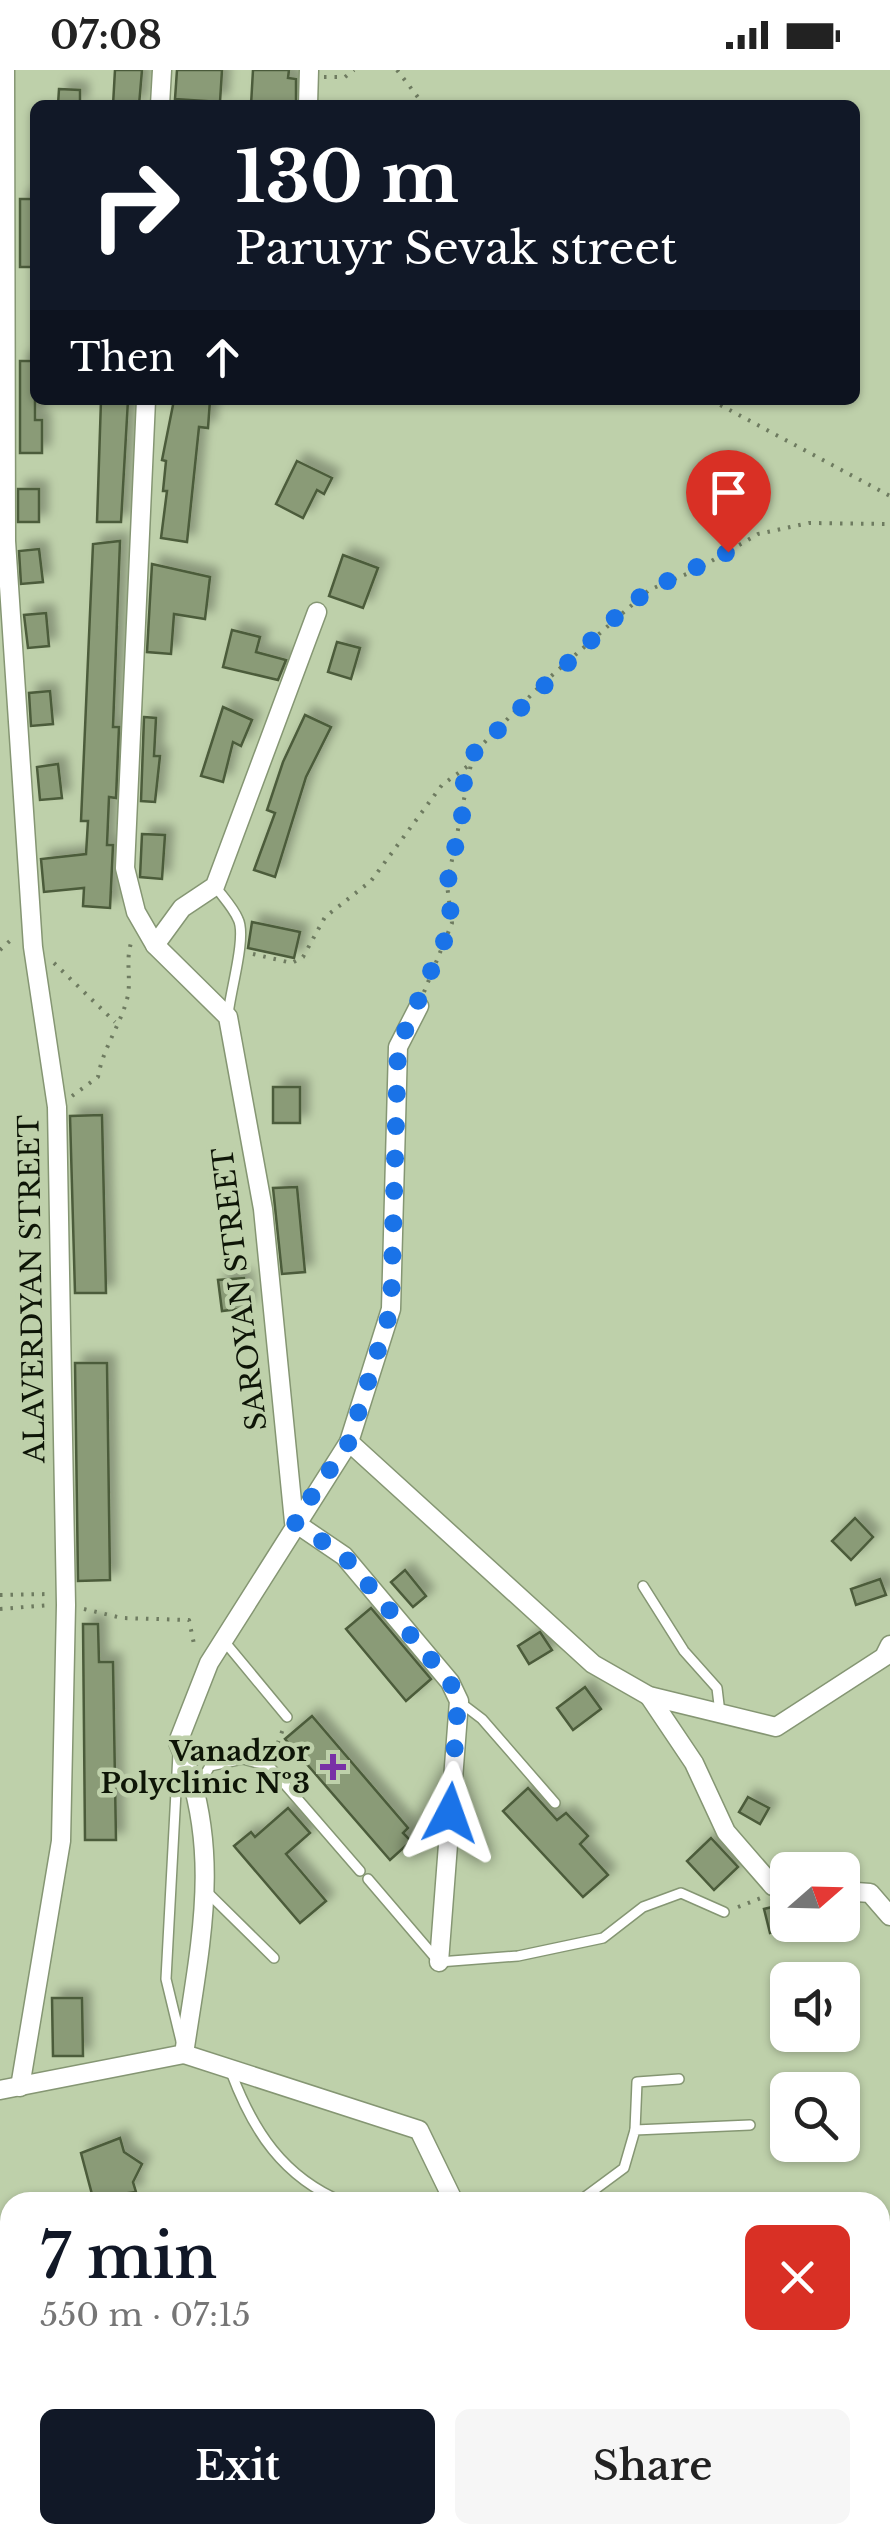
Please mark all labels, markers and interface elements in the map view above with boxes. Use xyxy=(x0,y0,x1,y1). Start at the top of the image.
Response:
text: 07:08 xyxy=(50,12,162,59)
text: 130 m xyxy=(235,134,459,221)
icon: right xyxy=(70,140,200,270)
text: Paruyr Sevak street xyxy=(235,220,677,276)
icon: ahead xyxy=(195,330,250,385)
text: Then xyxy=(70,334,175,381)
pin xyxy=(686,450,771,553)
icon: arrive xyxy=(701,465,756,520)
street label: ALAVERDYAN STREET xyxy=(11,1114,53,1464)
street label: SAROYAN STREET xyxy=(205,1145,275,1433)
place label: Vanadzor Polyclinic №3 xyxy=(101,1734,310,1801)
marker: Vanadzor Polyclinic №3 xyxy=(320,1754,346,1780)
position arrow xyxy=(398,1761,502,1865)
north arrow xyxy=(770,1852,860,1942)
map controls xyxy=(770,1852,860,2162)
button: sound xyxy=(770,1962,860,2052)
button: search xyxy=(770,2072,860,2162)
text: 7 min xyxy=(40,2220,217,2294)
button: close xyxy=(745,2225,850,2330)
text: 550 m · 07:15 xyxy=(40,2295,251,2335)
button: Exit xyxy=(40,2409,435,2524)
button: Share xyxy=(455,2409,850,2524)

